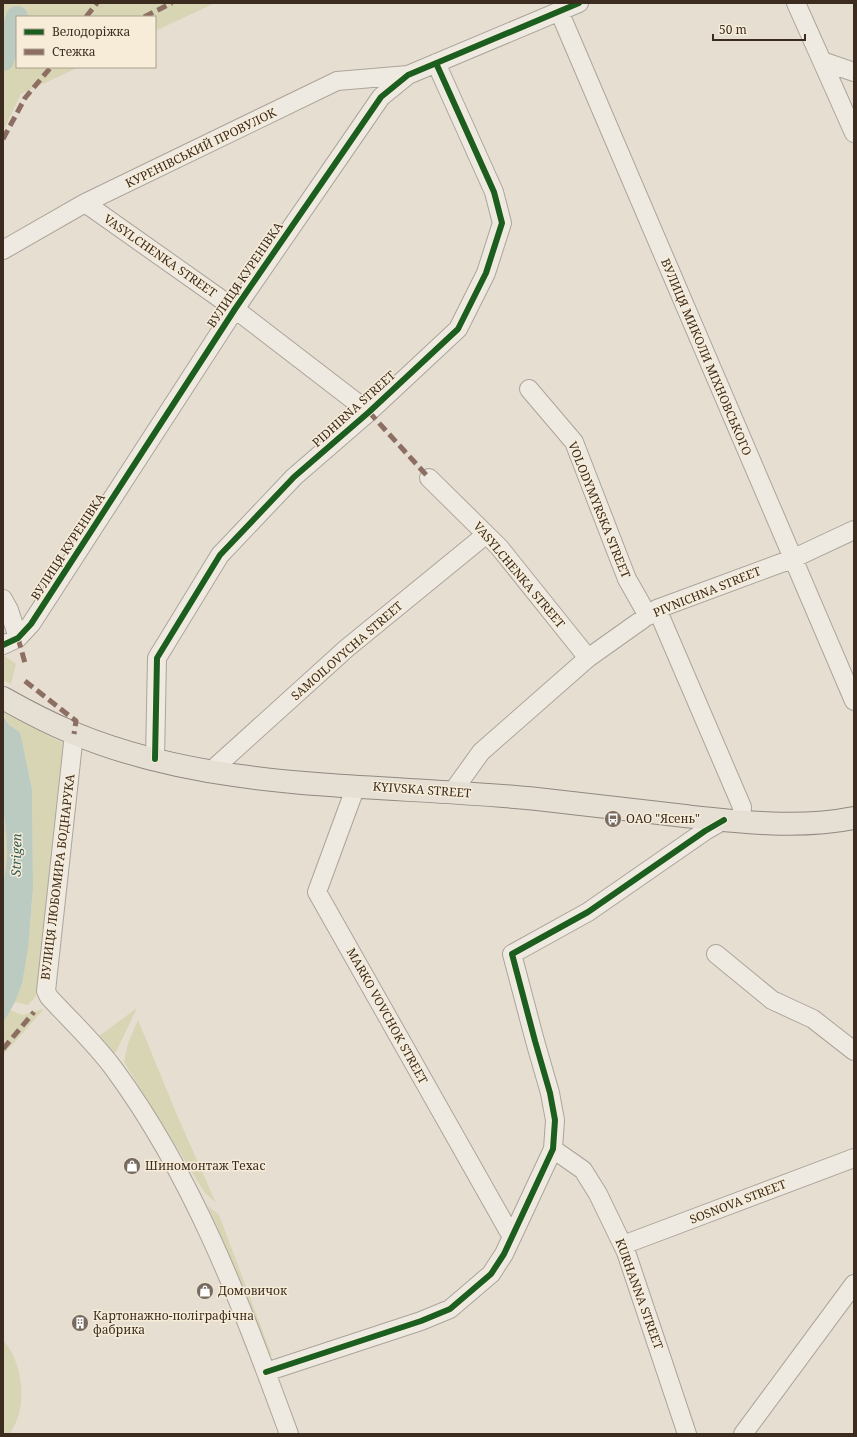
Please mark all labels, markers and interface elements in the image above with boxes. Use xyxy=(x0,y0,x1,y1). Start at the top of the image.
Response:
legend xyxy=(16,16,156,68)
scale bar xyxy=(713,16,805,42)
text: 50 m xyxy=(719,21,747,38)
text: Велодоріжка xyxy=(52,23,130,40)
text: Стежка xyxy=(52,43,96,60)
street label: КУРЕНІВСЬКИЙ ПРОВУЛОК xyxy=(122,103,280,192)
street label: VASYLCHENKA STREET xyxy=(100,210,221,301)
street label: ВУЛИЦЯ КУРЕНІВКА xyxy=(203,218,287,331)
street label: ВУЛИЦЯ МИКОЛИ МІХНОВСЬКОГО xyxy=(657,256,756,458)
street label: PIDHIRNA STREET xyxy=(308,366,399,451)
street label: VOLODYMYRSKA STREET xyxy=(564,439,635,581)
street label: ВУЛИЦЯ КУРЕНІВКА xyxy=(27,489,109,604)
street label: VASYLCHENKA STREET xyxy=(470,518,569,632)
street label: PIVNICHNA STREET xyxy=(650,562,764,621)
street label: SAMOILOVYCHA STREET xyxy=(287,597,407,704)
street label: ВУЛИЦЯ ЛЮБОМИРА БОДНАРУКА xyxy=(36,772,79,981)
street label: KYIVSKA STREET xyxy=(372,778,473,801)
bus stop icon: ОАО "Ясень" xyxy=(603,809,623,829)
place label: ОАО "Ясень" xyxy=(626,810,700,827)
water label: Strigen xyxy=(7,833,25,877)
street label: MARKO VOVCHOK STREET xyxy=(343,945,432,1087)
shop icon: Шиномонтаж Техас xyxy=(122,1156,142,1176)
place label: Шиномонтаж Техас xyxy=(145,1157,265,1174)
street label: SOSNOVA STREET xyxy=(687,1175,789,1228)
street label: KURHANNA STREET xyxy=(612,1236,668,1352)
shop icon: Домовичок xyxy=(195,1281,215,1301)
place label: Домовичок xyxy=(218,1282,288,1299)
place label: Картонажно-поліграфічна фабрика xyxy=(93,1307,254,1338)
building icon: Картонажно-поліграфічна фабрика xyxy=(70,1313,90,1333)

